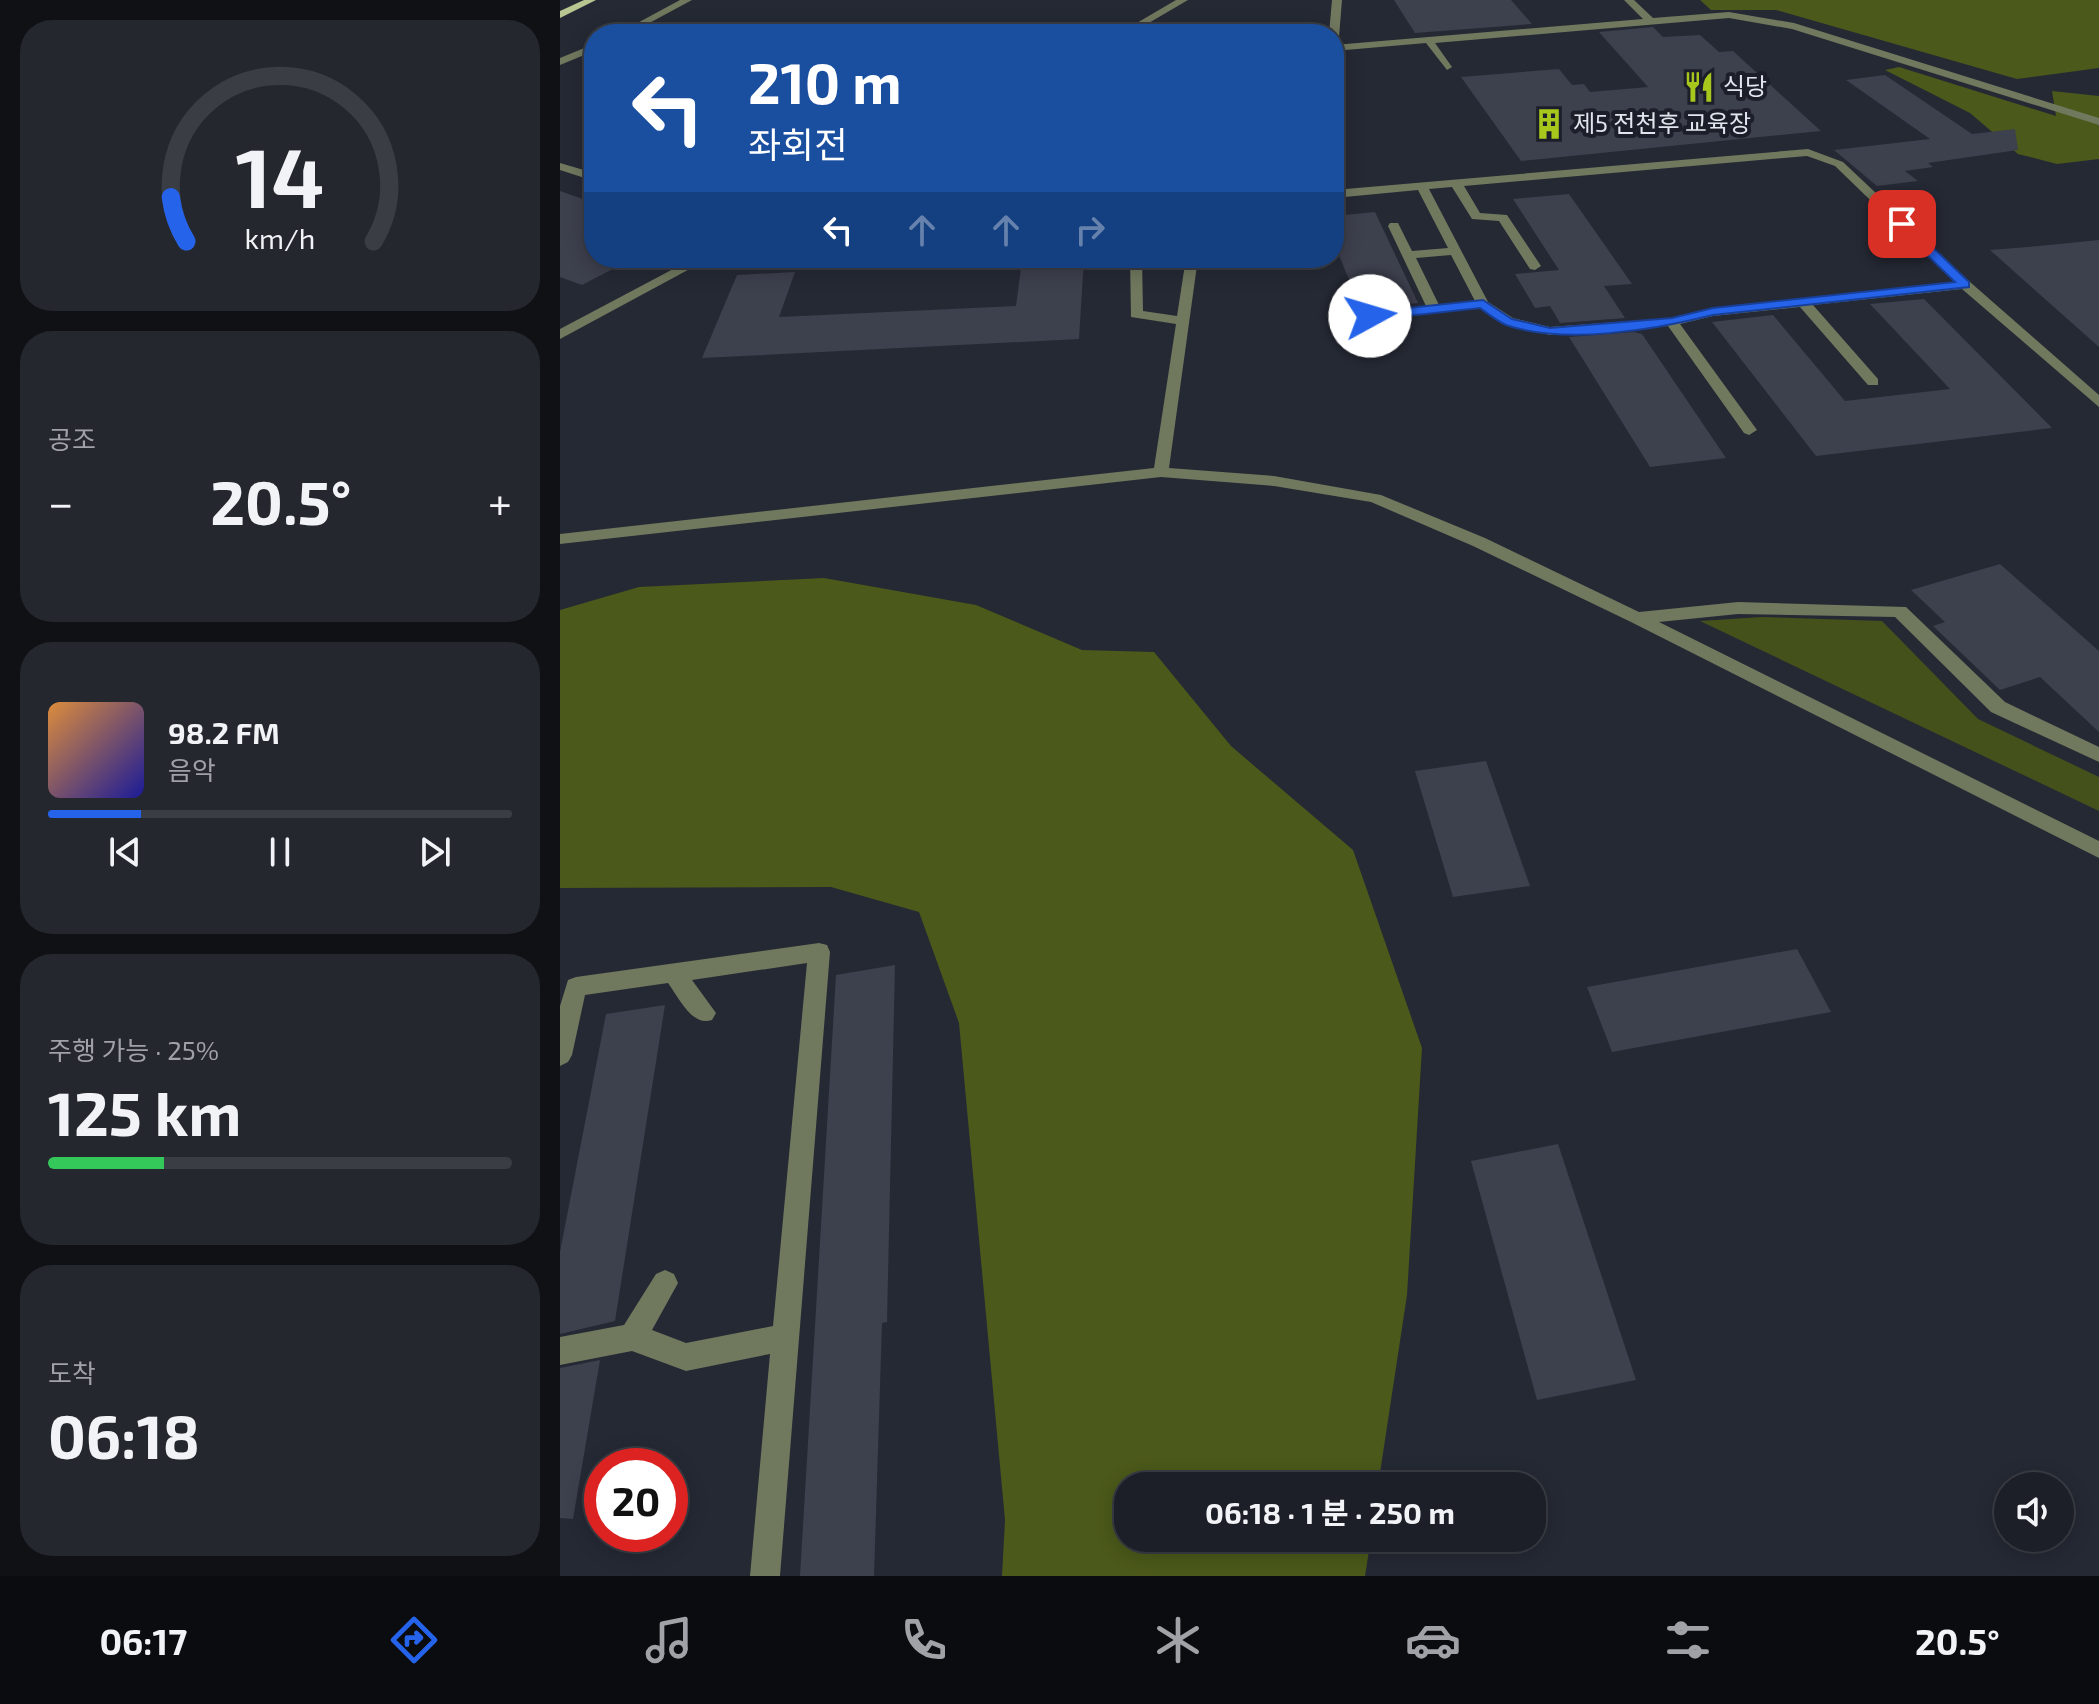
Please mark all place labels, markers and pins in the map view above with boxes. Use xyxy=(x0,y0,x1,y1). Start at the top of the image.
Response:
restaurant icon: 식당 xyxy=(1682,70,1716,104)
place label: 식당 xyxy=(1723,71,1767,100)
building icon: 제5 전천후 교육장 xyxy=(1532,107,1566,141)
place label: 제5 전천후 교육장 xyxy=(1573,108,1751,137)
pin xyxy=(1868,190,1936,258)

